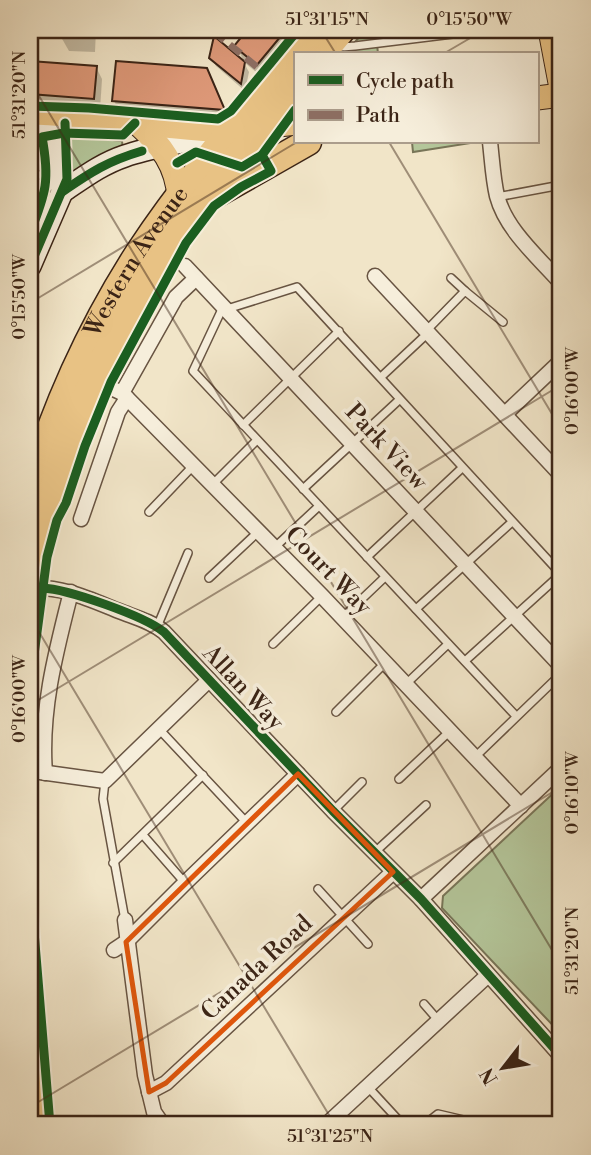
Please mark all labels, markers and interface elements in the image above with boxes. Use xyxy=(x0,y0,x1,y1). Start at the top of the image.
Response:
text: 51°31'15"N xyxy=(285,8,369,31)
text: 0°15'50"W xyxy=(426,8,512,31)
text: 51°31'20"N xyxy=(8,50,31,139)
legend xyxy=(294,52,538,144)
text: Cycle path xyxy=(356,69,455,95)
text: Path xyxy=(356,103,401,129)
street label: Western Avenue xyxy=(78,181,195,343)
text: 0°15'50"W xyxy=(8,254,31,340)
text: 0°16'00"W xyxy=(561,346,584,435)
street label: Park View xyxy=(338,398,435,498)
street label: Court Way xyxy=(278,520,378,622)
street label: Allan Way xyxy=(195,638,290,737)
text: 0°16'00"W xyxy=(8,654,31,743)
text: 0°16'10"W xyxy=(561,751,584,835)
text: 51°31'20"N xyxy=(561,906,584,995)
street label: Canada Road xyxy=(195,909,319,1027)
north arrow xyxy=(468,1032,538,1102)
text: N xyxy=(475,1064,503,1089)
text: 51°31'25"N xyxy=(287,1125,374,1148)

